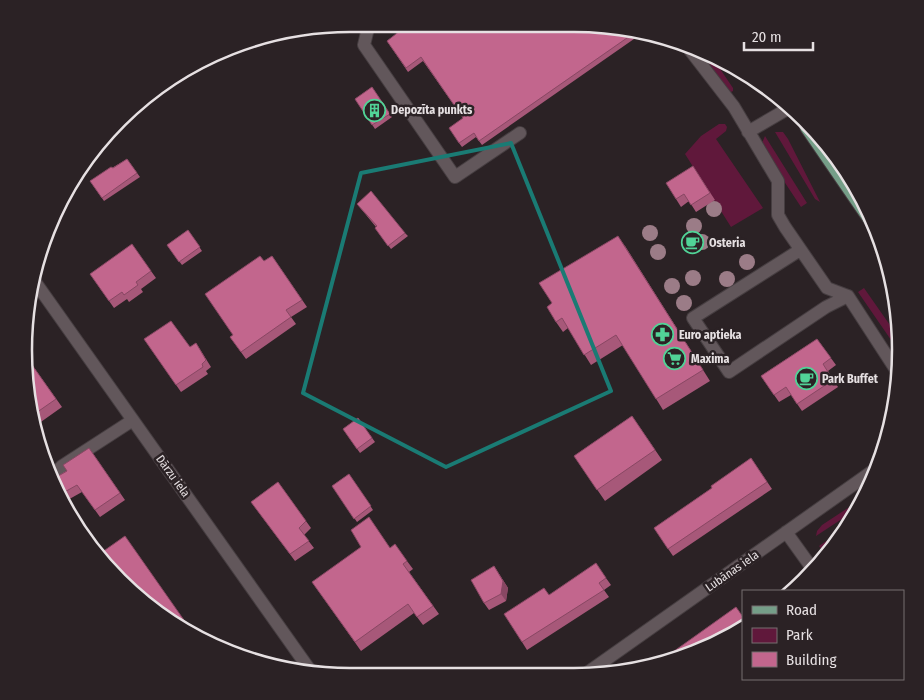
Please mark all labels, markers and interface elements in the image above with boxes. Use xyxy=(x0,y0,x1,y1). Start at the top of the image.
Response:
scale bar xyxy=(744,20,813,52)
text: 20 m xyxy=(752,28,782,46)
building icon: Depozīta punkts xyxy=(363,98,387,122)
place label: Depozīta punkts xyxy=(391,103,473,117)
cafe icon: Osteria xyxy=(681,231,705,255)
place label: Osteria xyxy=(709,236,745,250)
pharmacy icon: Euro aptieka xyxy=(651,323,675,347)
place label: Euro aptieka xyxy=(679,328,742,342)
supermarket icon: Maxima xyxy=(663,347,687,371)
place label: Maxima xyxy=(691,352,729,366)
cafe icon: Park Buffet xyxy=(794,367,818,391)
place label: Park Buffet xyxy=(822,372,879,386)
street label: Dārzu iela xyxy=(153,452,193,500)
street label: Lubānas iela xyxy=(703,548,761,594)
legend xyxy=(742,590,904,680)
text: Road xyxy=(786,601,817,619)
text: Park xyxy=(786,626,813,644)
text: Building xyxy=(786,651,837,669)

